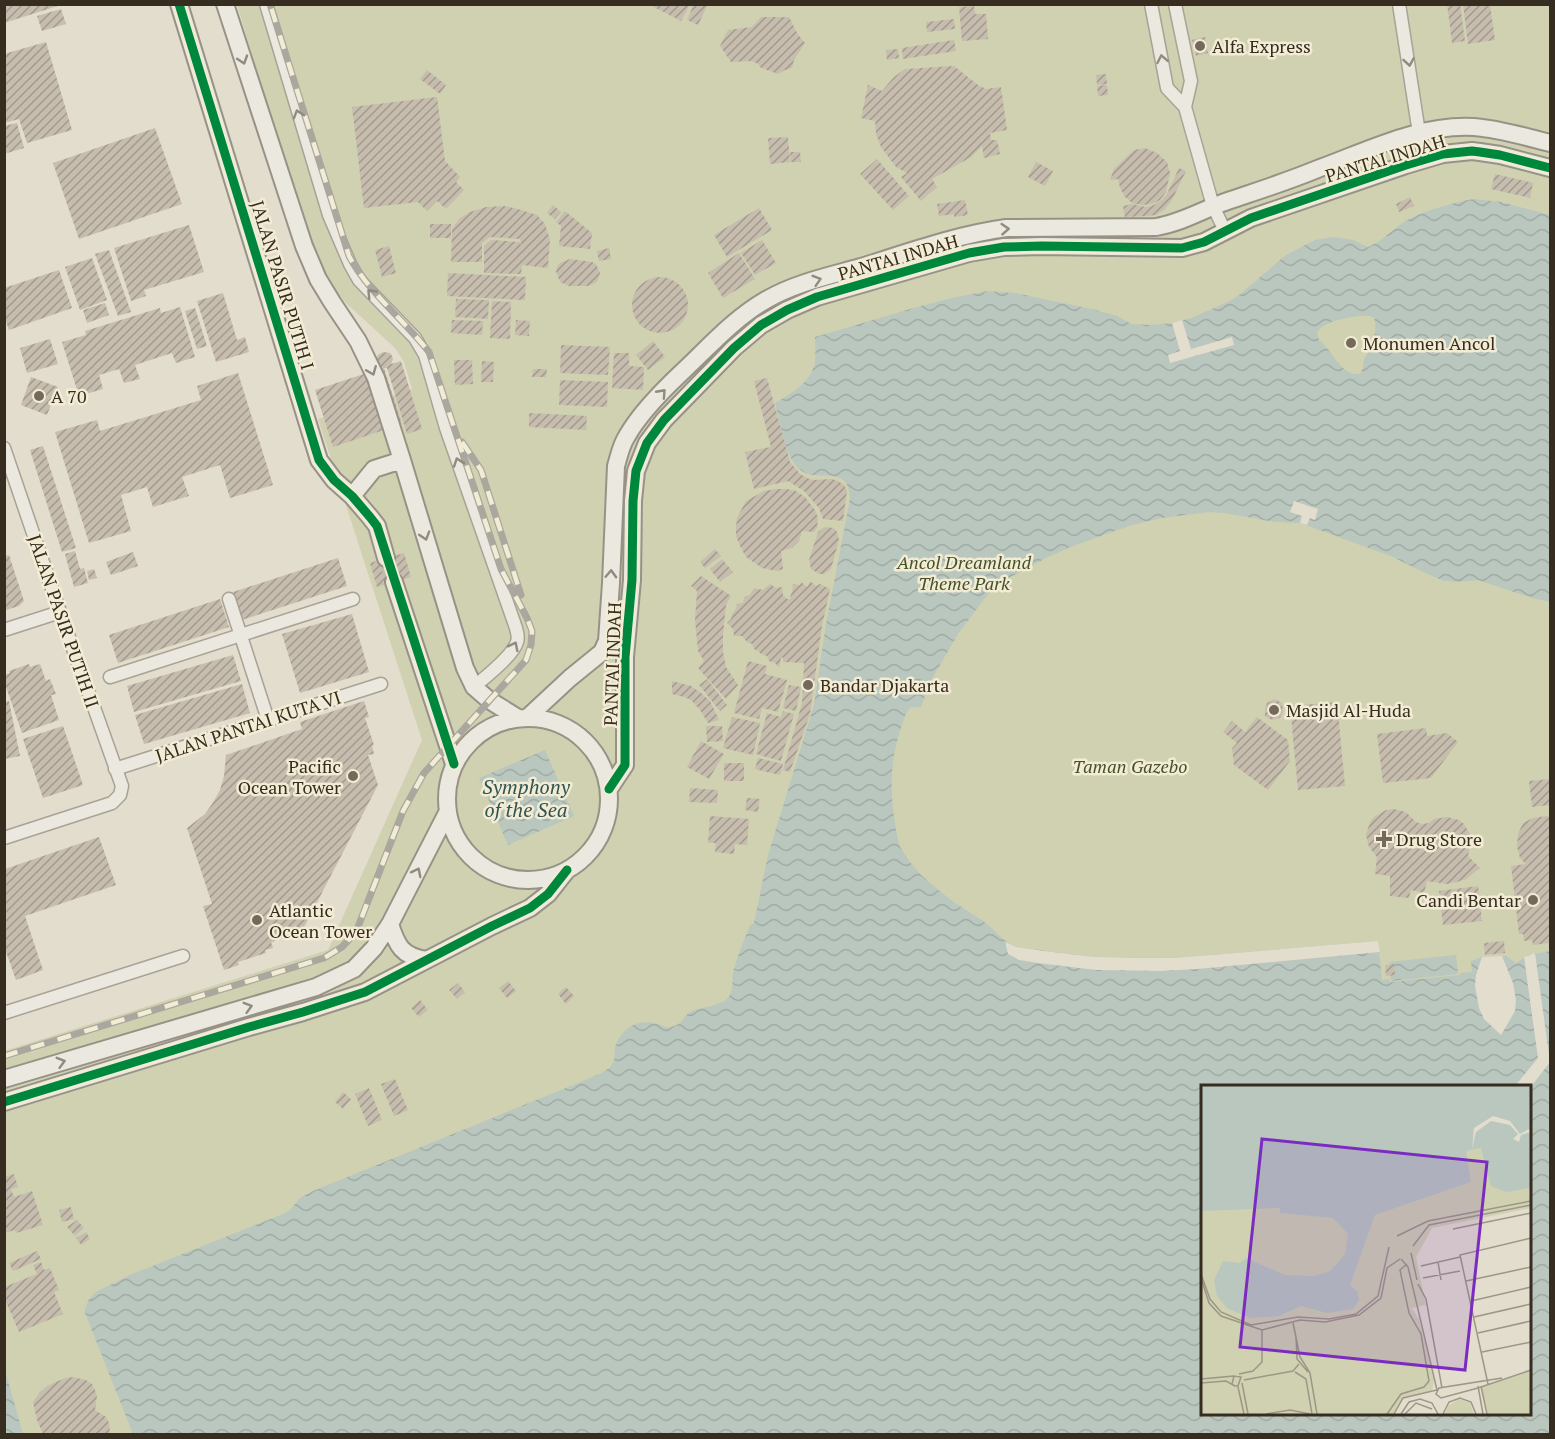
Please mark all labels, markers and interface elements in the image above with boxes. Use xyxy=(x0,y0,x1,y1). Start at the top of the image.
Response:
place label: Alfa Express xyxy=(1212,34,1311,58)
marker: Alfa Express xyxy=(1193,39,1207,53)
one-way arrow xyxy=(236,54,248,65)
one-way arrow xyxy=(1156,54,1168,64)
one-way arrow xyxy=(1402,58,1414,67)
one-way arrow xyxy=(293,109,305,120)
street label: PANTAI INDAH xyxy=(1322,128,1448,188)
street label: JALAN PASIR PUTIH I xyxy=(246,197,320,373)
one-way arrow xyxy=(1000,223,1009,236)
street label: PANTAI INDAH xyxy=(835,228,961,286)
one-way arrow xyxy=(811,275,822,287)
one-way arrow xyxy=(368,289,379,300)
place label: Monumen Ancol xyxy=(1363,331,1495,355)
marker: Monumen Ancol xyxy=(1344,336,1358,350)
one-way arrow xyxy=(365,364,377,375)
place label: A 70 xyxy=(51,384,87,408)
marker: A 70 xyxy=(32,389,46,403)
one-way arrow xyxy=(655,389,666,400)
one-way arrow xyxy=(452,457,465,468)
one-way arrow xyxy=(418,530,430,541)
street label: JALAN PASIR PUTIH II xyxy=(23,531,105,711)
park label: Ancol Dreamland Theme Park xyxy=(896,550,1031,595)
one-way arrow xyxy=(605,569,618,578)
street label: PANTAI INDAH xyxy=(598,601,626,727)
one-way arrow xyxy=(506,641,518,652)
place label: Bandar Djakarta xyxy=(820,673,949,697)
marker: Bandar Djakarta xyxy=(801,678,815,692)
street label: JALAN PANTAI KUTA VI xyxy=(152,685,344,767)
place label: Masjid Al-Huda xyxy=(1286,698,1411,722)
marker: Masjid Al-Huda xyxy=(1267,703,1281,717)
place label: Pacific Ocean Tower xyxy=(238,754,341,799)
park label: Taman Gazebo xyxy=(1073,754,1187,778)
marker: Pacific Ocean Tower xyxy=(346,769,360,783)
water label: Symphony of the Sea xyxy=(482,773,571,823)
place label: Drug Store xyxy=(1396,827,1482,851)
marker: Drug Store xyxy=(1377,832,1391,846)
one-way arrow xyxy=(410,868,421,878)
place label: Candi Bentar xyxy=(1416,888,1521,912)
marker: Candi Bentar xyxy=(1526,893,1540,907)
place label: Atlantic Ocean Tower xyxy=(269,898,372,943)
marker: Atlantic Ocean Tower xyxy=(250,913,264,927)
one-way arrow xyxy=(242,1002,252,1014)
one-way arrow xyxy=(55,1057,66,1069)
inset map xyxy=(1201,1085,1531,1415)

